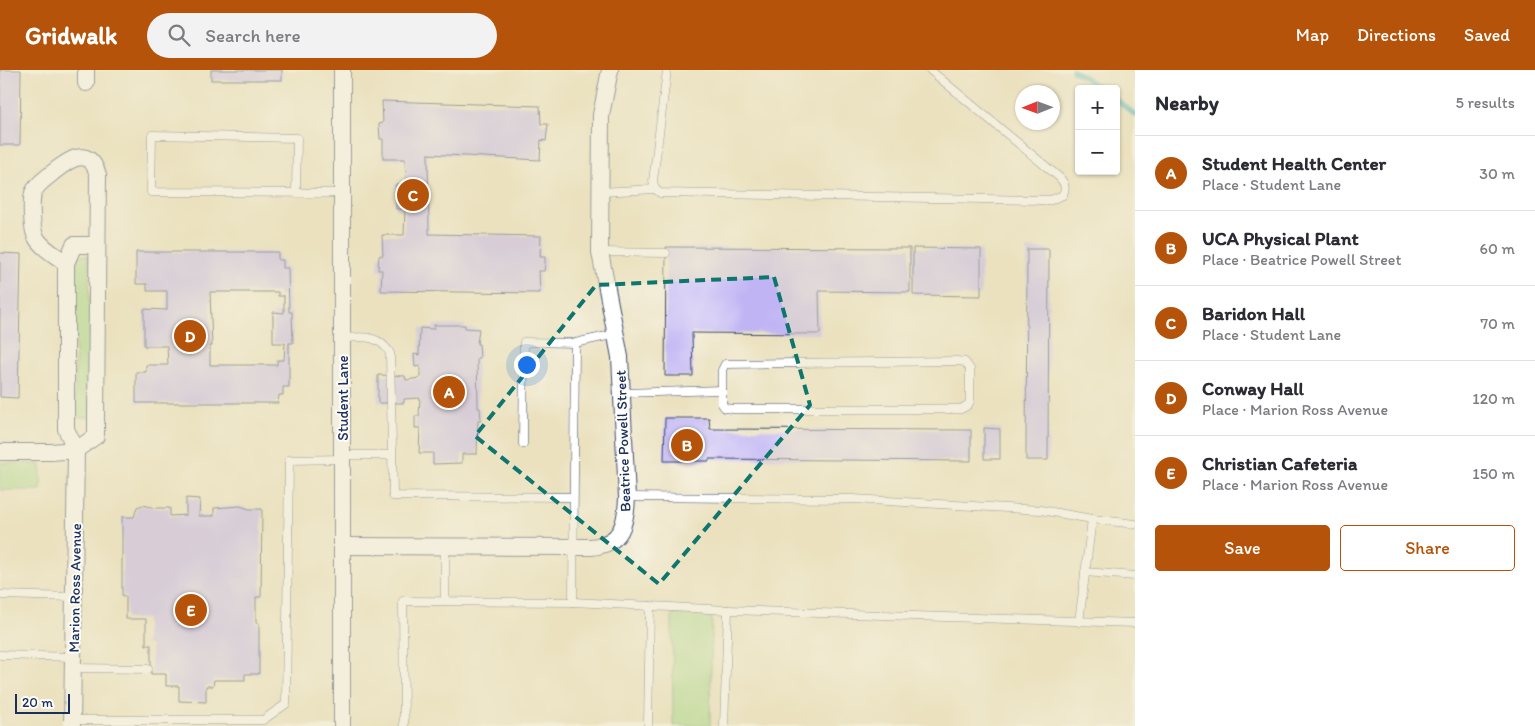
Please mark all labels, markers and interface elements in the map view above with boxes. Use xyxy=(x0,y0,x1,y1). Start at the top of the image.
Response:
search box xyxy=(147,13,497,58)
text: Gridwalk xyxy=(25,21,117,50)
icon: search xyxy=(165,21,193,49)
text: Search here xyxy=(205,24,301,47)
text: Map xyxy=(1296,24,1329,46)
text: Directions xyxy=(1357,24,1436,46)
text: Saved xyxy=(1464,24,1510,46)
north arrow xyxy=(1015,85,1060,130)
map controls xyxy=(1075,85,1120,175)
button: + xyxy=(1075,85,1120,130)
text: Nearby xyxy=(1155,90,1219,115)
text: 5 results xyxy=(1455,93,1515,112)
button: − xyxy=(1075,130,1120,175)
text: Student Health Center xyxy=(1202,152,1386,175)
text: A xyxy=(1166,164,1176,183)
text: 30 m xyxy=(1479,164,1515,183)
text: Place · Student Lane xyxy=(1202,175,1341,194)
pin: C xyxy=(397,176,429,214)
text: UCA Physical Plant xyxy=(1202,227,1359,250)
text: B xyxy=(1166,239,1176,258)
text: 60 m xyxy=(1480,239,1515,258)
text: Place · Beatrice Powell Street xyxy=(1202,250,1401,269)
text: Baridon Hall xyxy=(1202,302,1305,325)
text: C xyxy=(1166,314,1176,333)
text: 70 m xyxy=(1480,314,1515,333)
pin: D xyxy=(174,317,206,355)
text: Place · Student Lane xyxy=(1202,325,1341,344)
your location xyxy=(514,352,540,378)
street label: Student Lane xyxy=(334,355,352,441)
street label: Beatrice Powell Street xyxy=(612,369,634,512)
pin: A xyxy=(433,373,465,411)
text: Conway Hall xyxy=(1202,377,1304,400)
text: D xyxy=(1166,389,1176,408)
text: 120 m xyxy=(1472,389,1515,408)
text: Place · Marion Ross Avenue xyxy=(1202,400,1388,419)
pin: B xyxy=(671,426,703,464)
text: Christian Cafeteria xyxy=(1202,452,1357,475)
text: E xyxy=(1167,464,1175,483)
text: 150 m xyxy=(1472,464,1515,483)
text: Place · Marion Ross Avenue xyxy=(1202,475,1388,494)
street label: Marion Ross Avenue xyxy=(65,523,85,653)
button: Save xyxy=(1155,525,1330,571)
button: Share xyxy=(1340,525,1515,571)
pin: E xyxy=(175,591,207,629)
scale bar xyxy=(15,691,70,714)
text: 20 m xyxy=(22,694,53,711)

